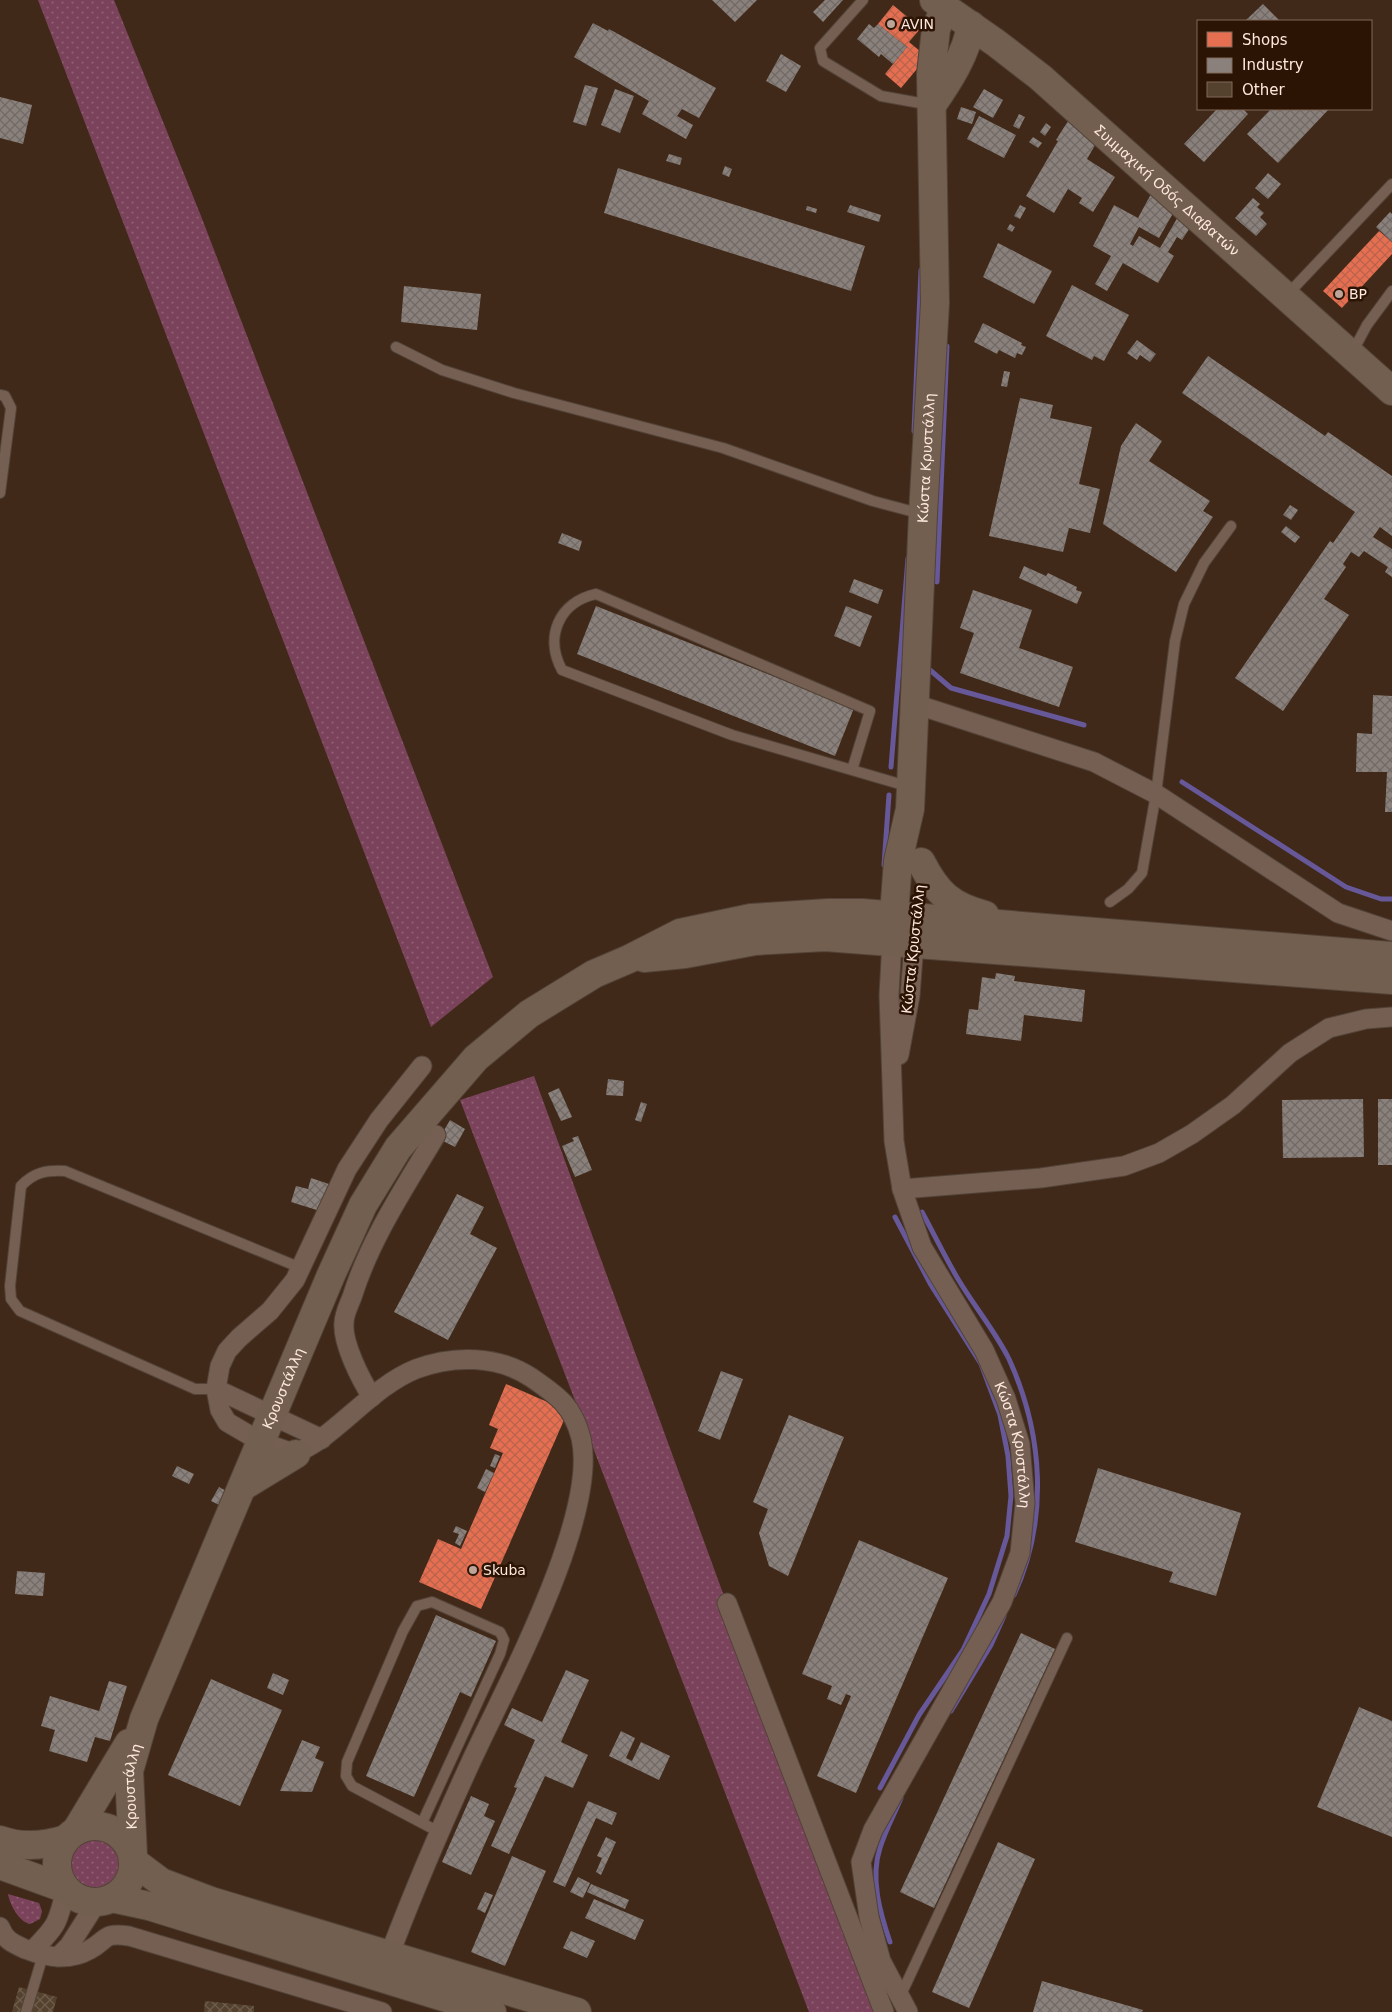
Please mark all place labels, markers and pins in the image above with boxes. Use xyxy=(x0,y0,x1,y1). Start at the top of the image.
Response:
place label: AVIN xyxy=(901,16,934,32)
marker: AVIN xyxy=(885,18,897,30)
place label: BP xyxy=(1349,286,1367,302)
marker: BP xyxy=(1333,288,1345,300)
place label: Skuba xyxy=(483,1562,526,1578)
marker: Skuba xyxy=(467,1564,479,1576)

